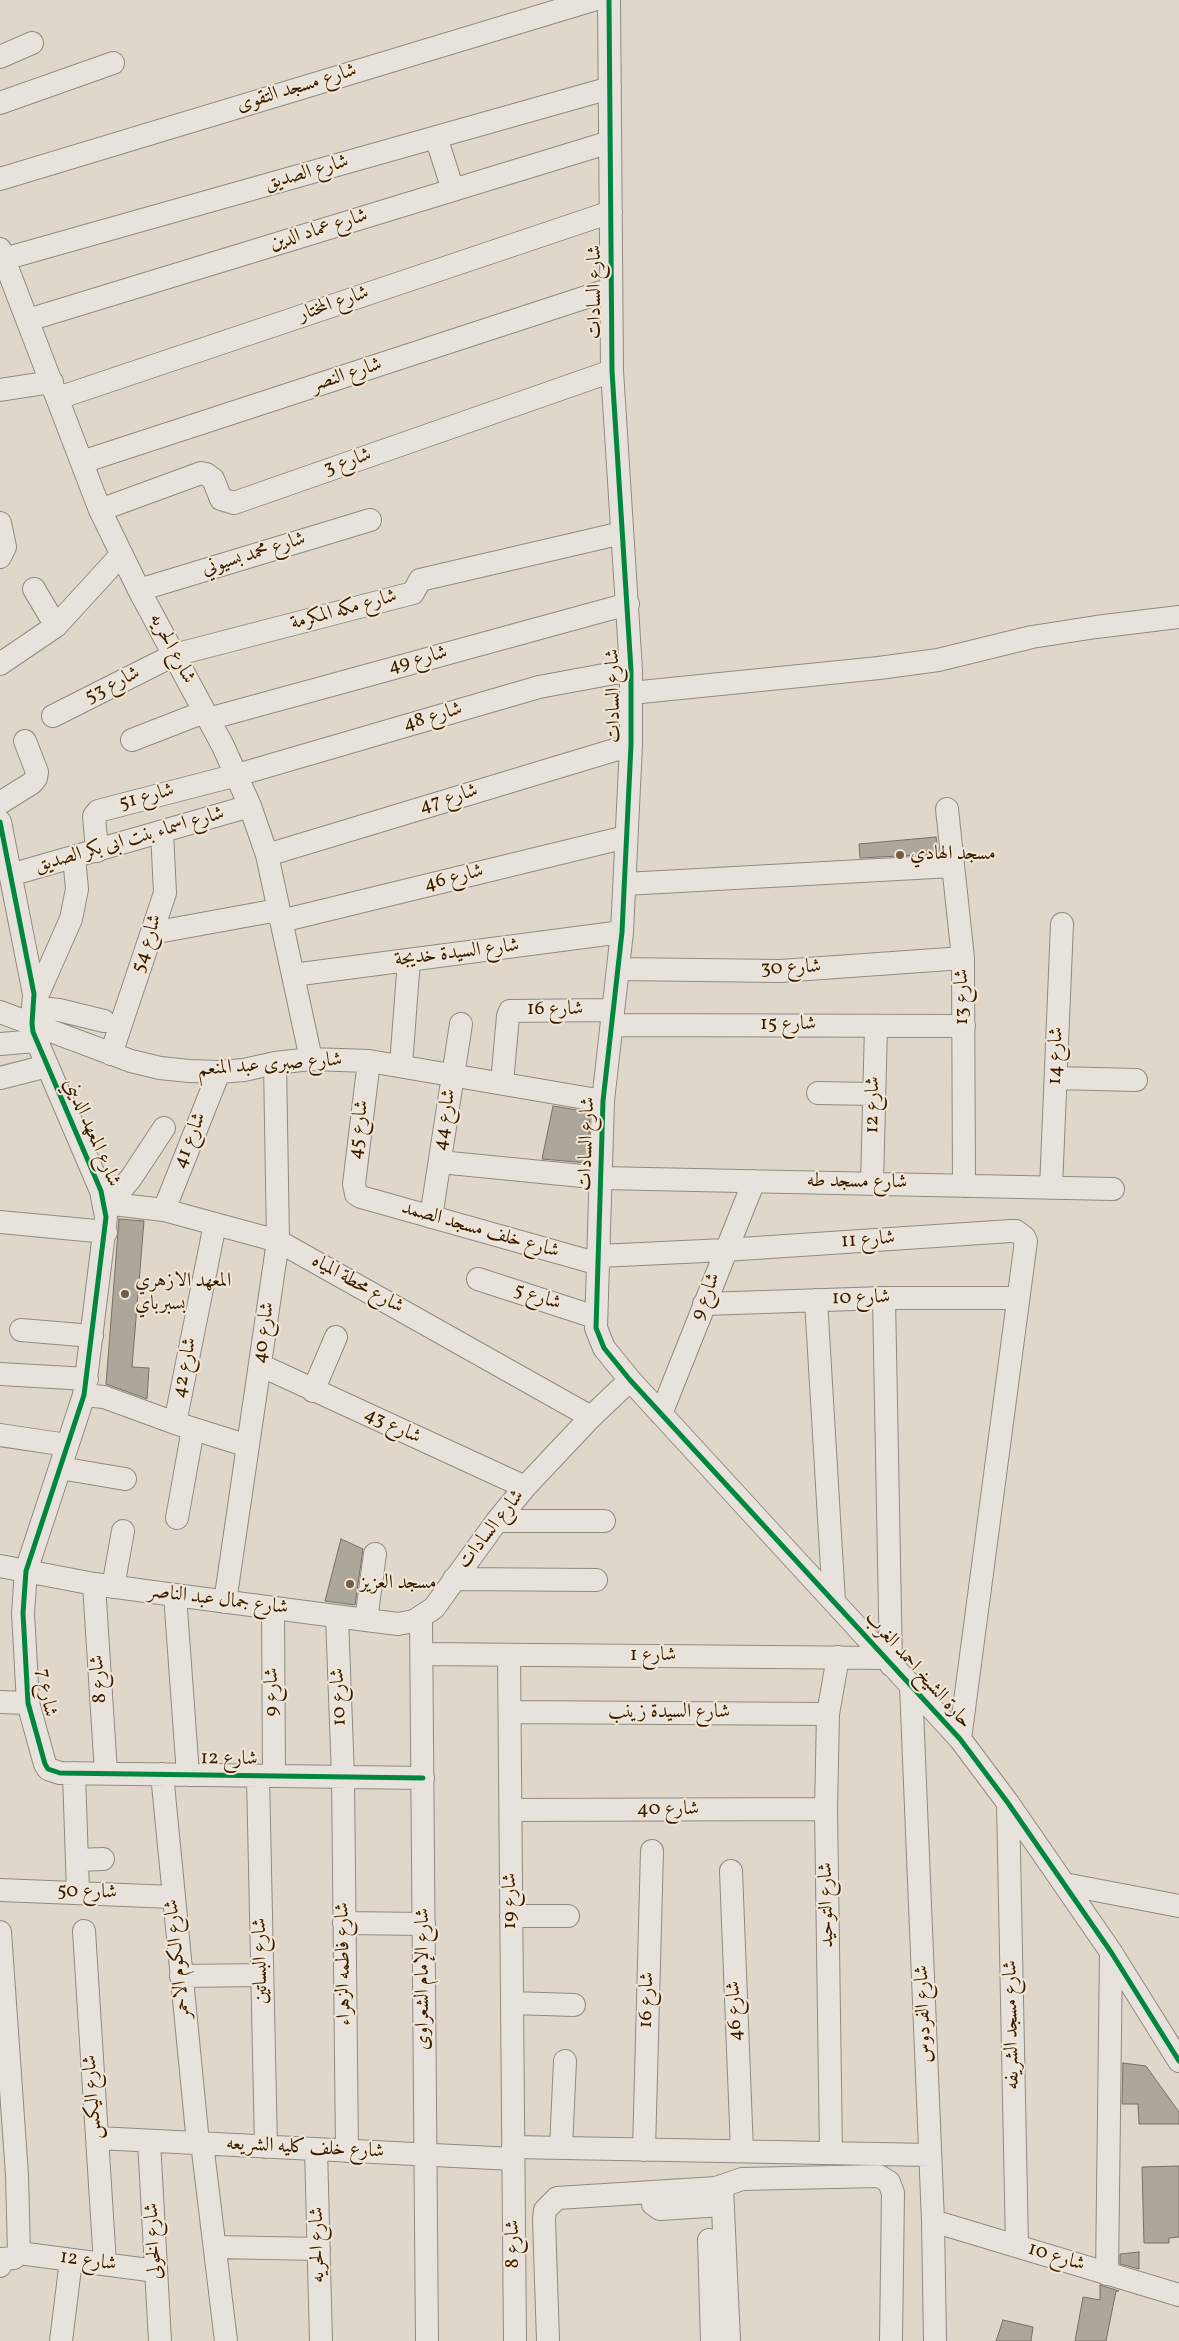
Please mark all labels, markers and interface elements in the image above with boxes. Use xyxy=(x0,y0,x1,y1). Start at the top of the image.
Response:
street label: شارع مسجد التقوى xyxy=(234,59,360,119)
street label: شارع الصديق xyxy=(262,151,352,197)
street label: شارع عماد الدين xyxy=(267,205,371,257)
street label: شارع السادات xyxy=(584,245,608,339)
street label: شارع المختار xyxy=(296,282,372,328)
street label: شارع النصر xyxy=(309,353,385,399)
street label: شارع 3 xyxy=(321,444,375,482)
street label: شارع محمد بسيوني xyxy=(199,528,309,582)
street label: شارع مكه المكرمة xyxy=(288,585,400,637)
street label: شارع الحريه xyxy=(142,610,200,688)
street label: شارع 49 xyxy=(386,642,450,680)
street label: شارع السادات xyxy=(602,649,628,743)
street label: شارع 53 xyxy=(81,662,145,710)
street label: شارع 48 xyxy=(401,698,465,738)
street label: شارع 51 xyxy=(117,779,177,817)
street label: شارع 47 xyxy=(417,780,481,820)
street label: شارع اسماء بنت ابى بكر الصديق xyxy=(32,802,228,880)
place label: مسجد الهادي xyxy=(910,843,996,867)
marker: مسجد الهادي xyxy=(894,849,906,861)
street label: شارع 46 xyxy=(422,860,486,898)
street label: شارع 54 xyxy=(127,912,169,976)
street label: شارع السيدة خديجة xyxy=(393,934,521,974)
street label: شارع 30 xyxy=(760,956,822,982)
street label: شارع 13 xyxy=(951,969,975,1025)
street label: شارع 16 xyxy=(527,998,583,1022)
street label: شارع 15 xyxy=(760,1013,816,1037)
street label: شارع 14 xyxy=(1044,1026,1070,1086)
street label: شارع صبرى عبد المنعم xyxy=(197,1049,343,1083)
street label: شارع المعهد الديني xyxy=(57,1075,125,1191)
street label: شارع 12 xyxy=(862,1076,886,1134)
street label: شارع 44 xyxy=(429,1087,463,1153)
street label: شارع السادات xyxy=(574,1096,602,1192)
street label: شارع 45 xyxy=(344,1099,376,1161)
street label: شارع 41 xyxy=(169,1109,213,1173)
street label: شارع مسجد طه xyxy=(806,1170,908,1196)
street label: شارع خلف مسجد الصمد xyxy=(398,1197,562,1265)
street label: شارع 11 xyxy=(840,1227,896,1255)
street label: شارع محطة المياه xyxy=(307,1250,407,1320)
place label: المعهد الازهري بسبرباي xyxy=(135,1270,231,1317)
street label: شارع 9 xyxy=(687,1270,727,1324)
street label: شارع 5 xyxy=(510,1279,564,1317)
street label: شارع 10 xyxy=(832,1286,890,1312)
marker: المعهد الازهري بسبرباي xyxy=(119,1288,131,1300)
street label: شارع 40 xyxy=(249,1300,281,1366)
street label: شارع 42 xyxy=(168,1336,204,1400)
street label: شارع 43 xyxy=(360,1403,424,1451)
street label: شارع السادات xyxy=(453,1485,531,1575)
place label: مسجد العزيز xyxy=(360,1572,436,1596)
marker: مسجد العزيز xyxy=(344,1578,356,1590)
street label: شارع جمال عبد الناصر xyxy=(147,1581,289,1621)
street label: حارة الشيخ احمد الغرب xyxy=(858,1607,976,1735)
street label: شارع 1 xyxy=(630,1644,676,1668)
street label: شارع 8 xyxy=(86,1654,114,1704)
street label: شارع 7 xyxy=(29,1667,61,1719)
street label: شارع 9 xyxy=(261,1667,285,1717)
street label: شارع 10 xyxy=(327,1667,353,1727)
street label: شارع السيدة زينب xyxy=(608,1701,730,1725)
street label: شارع 12 xyxy=(200,1748,258,1772)
street label: شارع 40 xyxy=(637,1798,699,1822)
street label: شارع التوحيد xyxy=(815,1862,841,1948)
street label: شارع 19 xyxy=(499,1873,523,1929)
street label: شارع 50 xyxy=(57,1880,117,1906)
street label: شارع الكوم الاحمر xyxy=(161,1898,197,2020)
street label: شارع فاطمه الزهراء xyxy=(332,1902,358,2026)
street label: شارع الإمام الشعراوى xyxy=(412,1908,436,2050)
street label: شارع البساتين xyxy=(249,1918,275,2004)
street label: شارع مسجد الشريفه xyxy=(1000,1960,1026,2090)
street label: شارع الفردوس xyxy=(911,1965,939,2063)
street label: شارع 16 xyxy=(635,1971,661,2029)
street label: شارع 46 xyxy=(723,1980,749,2042)
street label: شارع اليكس xyxy=(79,2054,109,2140)
street label: شارع خلف كليه الشريعه xyxy=(225,2133,385,2165)
street label: شارع الخولى xyxy=(141,2202,169,2280)
street label: شارع الحريه xyxy=(306,2207,332,2283)
street label: شارع 8 xyxy=(502,2220,526,2268)
street label: شارع 10 xyxy=(1025,2238,1087,2278)
street label: شارع 12 xyxy=(58,2246,118,2278)

